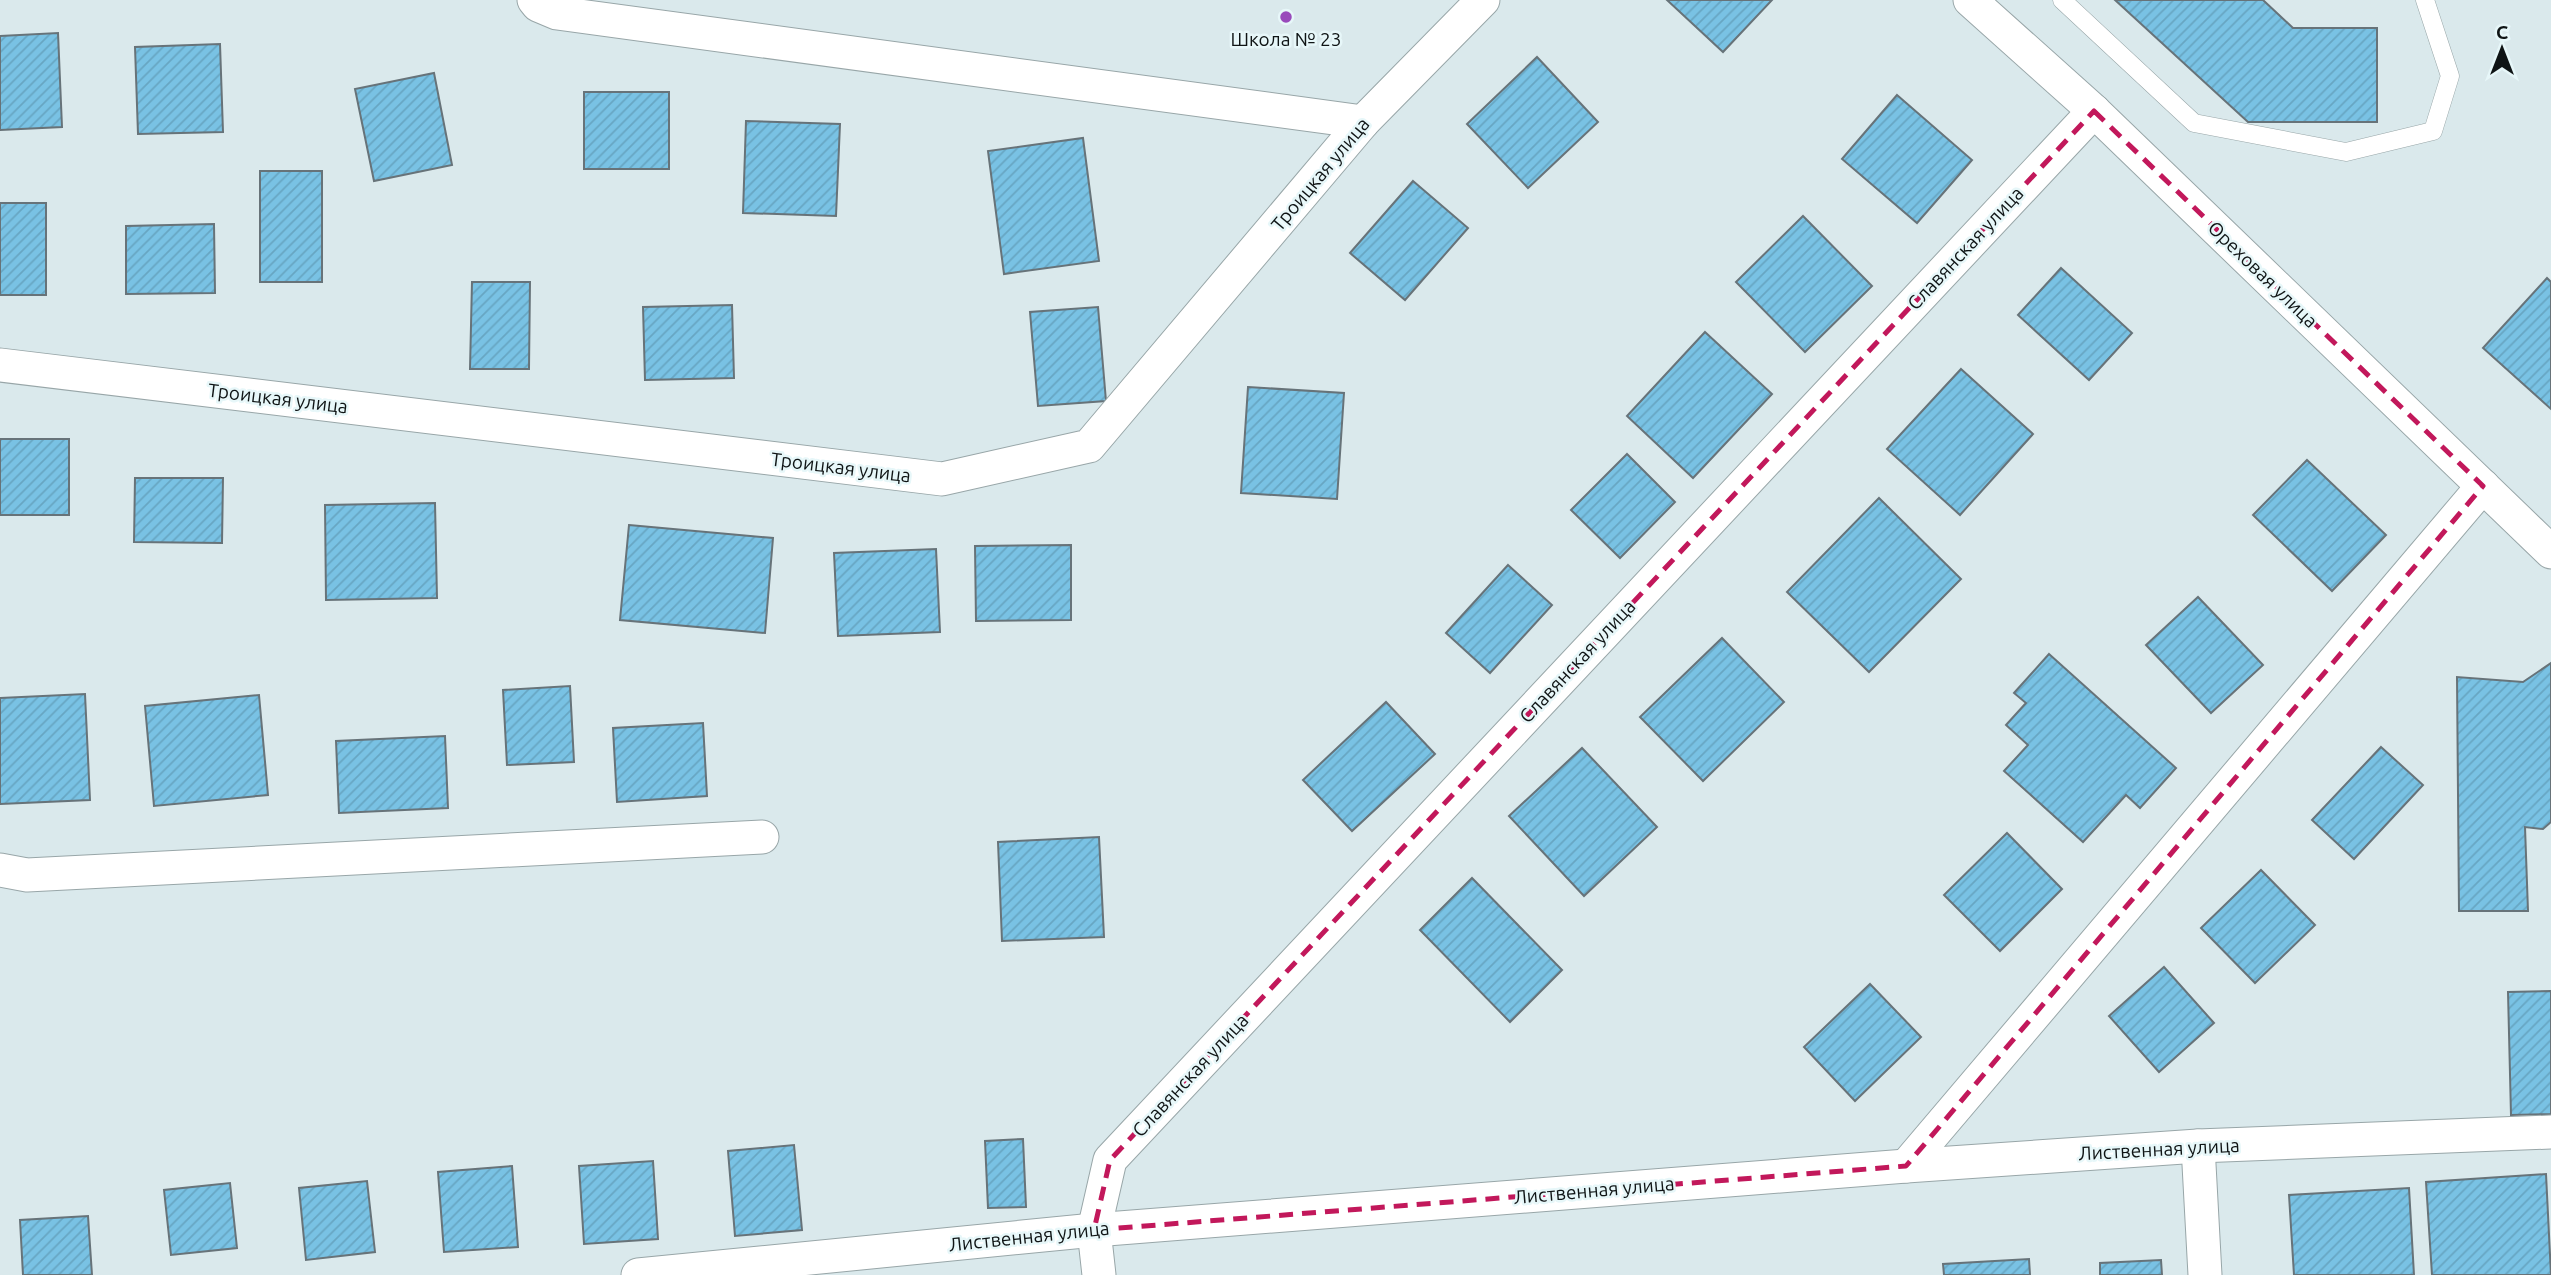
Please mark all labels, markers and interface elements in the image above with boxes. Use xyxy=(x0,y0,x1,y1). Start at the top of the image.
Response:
marker: Школа № 23 xyxy=(1278,9,1294,25)
north arrow xyxy=(2467,14,2537,84)
text: С xyxy=(2496,21,2508,43)
place label: Школа № 23 xyxy=(1231,28,1341,50)
street label: Троицкая улица xyxy=(1266,113,1374,235)
street label: Славянская улица xyxy=(1903,182,2027,314)
street label: Ореховая улица xyxy=(2204,216,2322,332)
street label: Троицкая улица xyxy=(207,379,349,417)
street label: Троицкая улица xyxy=(770,448,912,486)
street label: Славянская улица xyxy=(1515,595,1639,727)
street label: Славянская улица xyxy=(1128,1009,1252,1141)
street label: Лиственная улица xyxy=(2078,1134,2240,1164)
street label: Лиственная улица xyxy=(1513,1172,1675,1208)
street label: Лиственная улица xyxy=(948,1217,1110,1255)

